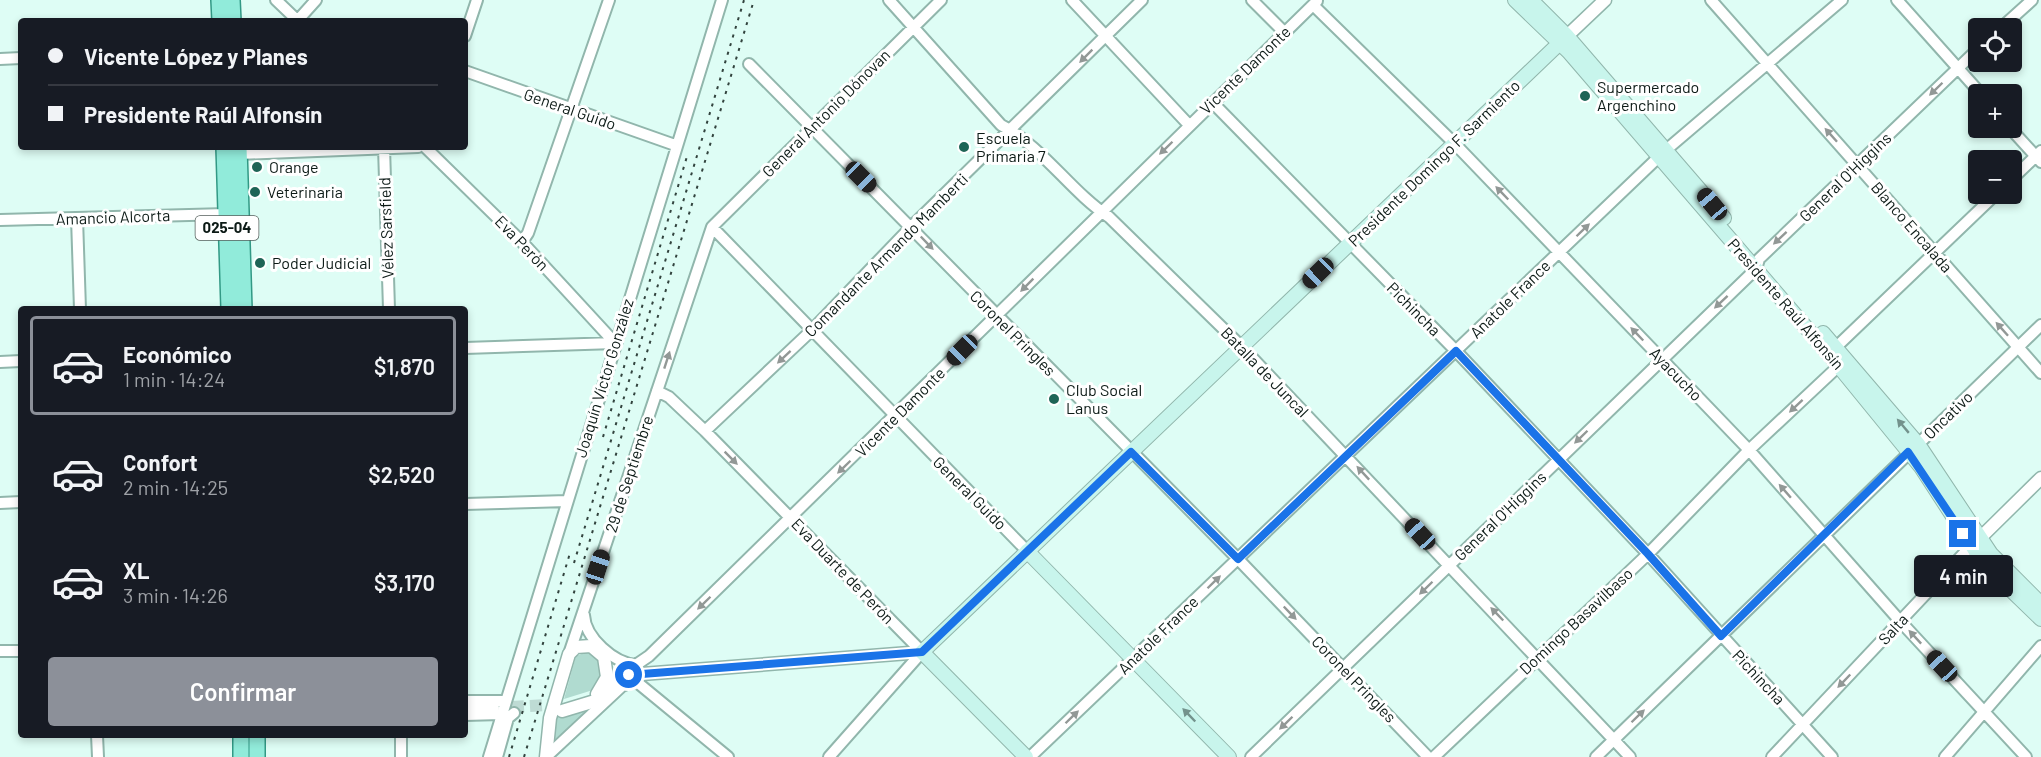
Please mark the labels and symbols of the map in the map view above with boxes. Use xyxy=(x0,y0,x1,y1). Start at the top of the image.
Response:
street label: Vicente Damonte xyxy=(1195,22,1294,118)
street label: General Antonio Dónovan xyxy=(758,45,894,181)
one-way arrow xyxy=(1079,49,1093,63)
street label: Presidente Domingo F. Sarmiento xyxy=(1344,75,1523,250)
place label: Supermercado Argenchino xyxy=(1597,77,1699,114)
one-way arrow xyxy=(1929,82,1944,95)
street label: General Guido xyxy=(522,84,619,133)
marker: Supermercado Argenchino xyxy=(1578,89,1592,103)
one-way arrow xyxy=(1825,127,1838,143)
place label: Escuela Primaria 7 xyxy=(976,128,1046,165)
street label: General O'Higgins xyxy=(1795,128,1895,225)
marker: Escuela Primaria 7 xyxy=(957,140,971,154)
one-way arrow xyxy=(1159,141,1173,155)
place label: Orange xyxy=(269,157,319,176)
car xyxy=(842,158,880,196)
marker: Orange xyxy=(250,160,264,174)
street label: Comandante Armando Mamberti xyxy=(800,169,971,340)
street label: Vélez Sarsfield xyxy=(374,177,397,279)
street label: Blanco Encalada xyxy=(1868,177,1957,276)
place label: Veterinaria xyxy=(267,182,343,201)
car xyxy=(1694,184,1730,224)
marker: Veterinaria xyxy=(248,185,262,199)
one-way arrow xyxy=(1496,186,1510,200)
street label: Amancio Alcorta xyxy=(55,205,170,228)
street label: Eva Perón xyxy=(492,211,553,274)
road number: 025-04 xyxy=(196,216,258,240)
one-way arrow xyxy=(1576,224,1590,238)
one-way arrow xyxy=(1773,231,1787,245)
street label: Presidente Raúl Alfonsín xyxy=(1724,234,1848,373)
one-way arrow xyxy=(919,236,933,250)
place label: Poder Judicial xyxy=(272,253,371,272)
car xyxy=(1299,254,1337,292)
marker: Poder Judicial xyxy=(253,256,267,270)
street label: Anatole France xyxy=(1466,256,1554,342)
one-way arrow xyxy=(1020,277,1034,291)
street label: Pichincha xyxy=(1384,278,1445,339)
street label: Coronel Pringles xyxy=(967,286,1060,379)
one-way arrow xyxy=(1714,295,1729,309)
street label: Joaquín Víctor González xyxy=(570,296,637,460)
one-way arrow xyxy=(1996,322,2009,337)
street label: Batalla de Juncal xyxy=(1218,323,1313,421)
one-way arrow xyxy=(1630,326,1644,341)
car xyxy=(943,331,981,369)
street label: Ayacucho xyxy=(1646,343,1706,404)
one-way arrow xyxy=(777,349,791,363)
one-way arrow xyxy=(663,351,672,369)
street label: Vicente Damonte xyxy=(851,363,948,460)
place label: Club Social Lanus xyxy=(1066,380,1142,417)
street label: Oncativo xyxy=(1919,387,1976,443)
marker: Club Social Lanus xyxy=(1047,392,1061,406)
one-way arrow xyxy=(1789,399,1804,412)
street label: 29 de Septiembre xyxy=(601,413,656,535)
one-way arrow xyxy=(1897,419,1910,434)
one-way arrow xyxy=(1575,430,1589,444)
one-way arrow xyxy=(724,450,738,465)
street label: General Guido xyxy=(930,452,1011,533)
one-way arrow xyxy=(836,460,851,474)
one-way arrow xyxy=(1356,466,1370,480)
street label: General O'Higgins xyxy=(1450,467,1550,564)
one-way arrow xyxy=(1779,484,1792,499)
street label: Eva Duarte de Perón xyxy=(788,514,899,627)
car xyxy=(1401,515,1439,553)
route end xyxy=(1949,520,1976,547)
car xyxy=(584,547,612,587)
callout: 4 min xyxy=(1914,555,2012,597)
street label: Domingo Basavilbaso xyxy=(1515,563,1636,678)
one-way arrow xyxy=(1206,575,1221,589)
one-way arrow xyxy=(1419,580,1433,594)
street label: Anatole France xyxy=(1114,592,1202,678)
one-way arrow xyxy=(696,596,711,610)
one-way arrow xyxy=(1283,605,1297,620)
one-way arrow xyxy=(1490,608,1504,622)
street label: Salta xyxy=(1874,609,1912,648)
one-way arrow xyxy=(1908,629,1922,644)
street label: Coronel Pringles xyxy=(1308,631,1400,726)
street label: Pichincha xyxy=(1729,645,1790,708)
car xyxy=(1923,647,1961,685)
route start xyxy=(615,661,642,688)
one-way arrow xyxy=(1837,674,1851,688)
one-way arrow xyxy=(1182,708,1196,722)
one-way arrow xyxy=(1065,710,1079,724)
one-way arrow xyxy=(1630,710,1645,723)
one-way arrow xyxy=(1278,716,1293,730)

